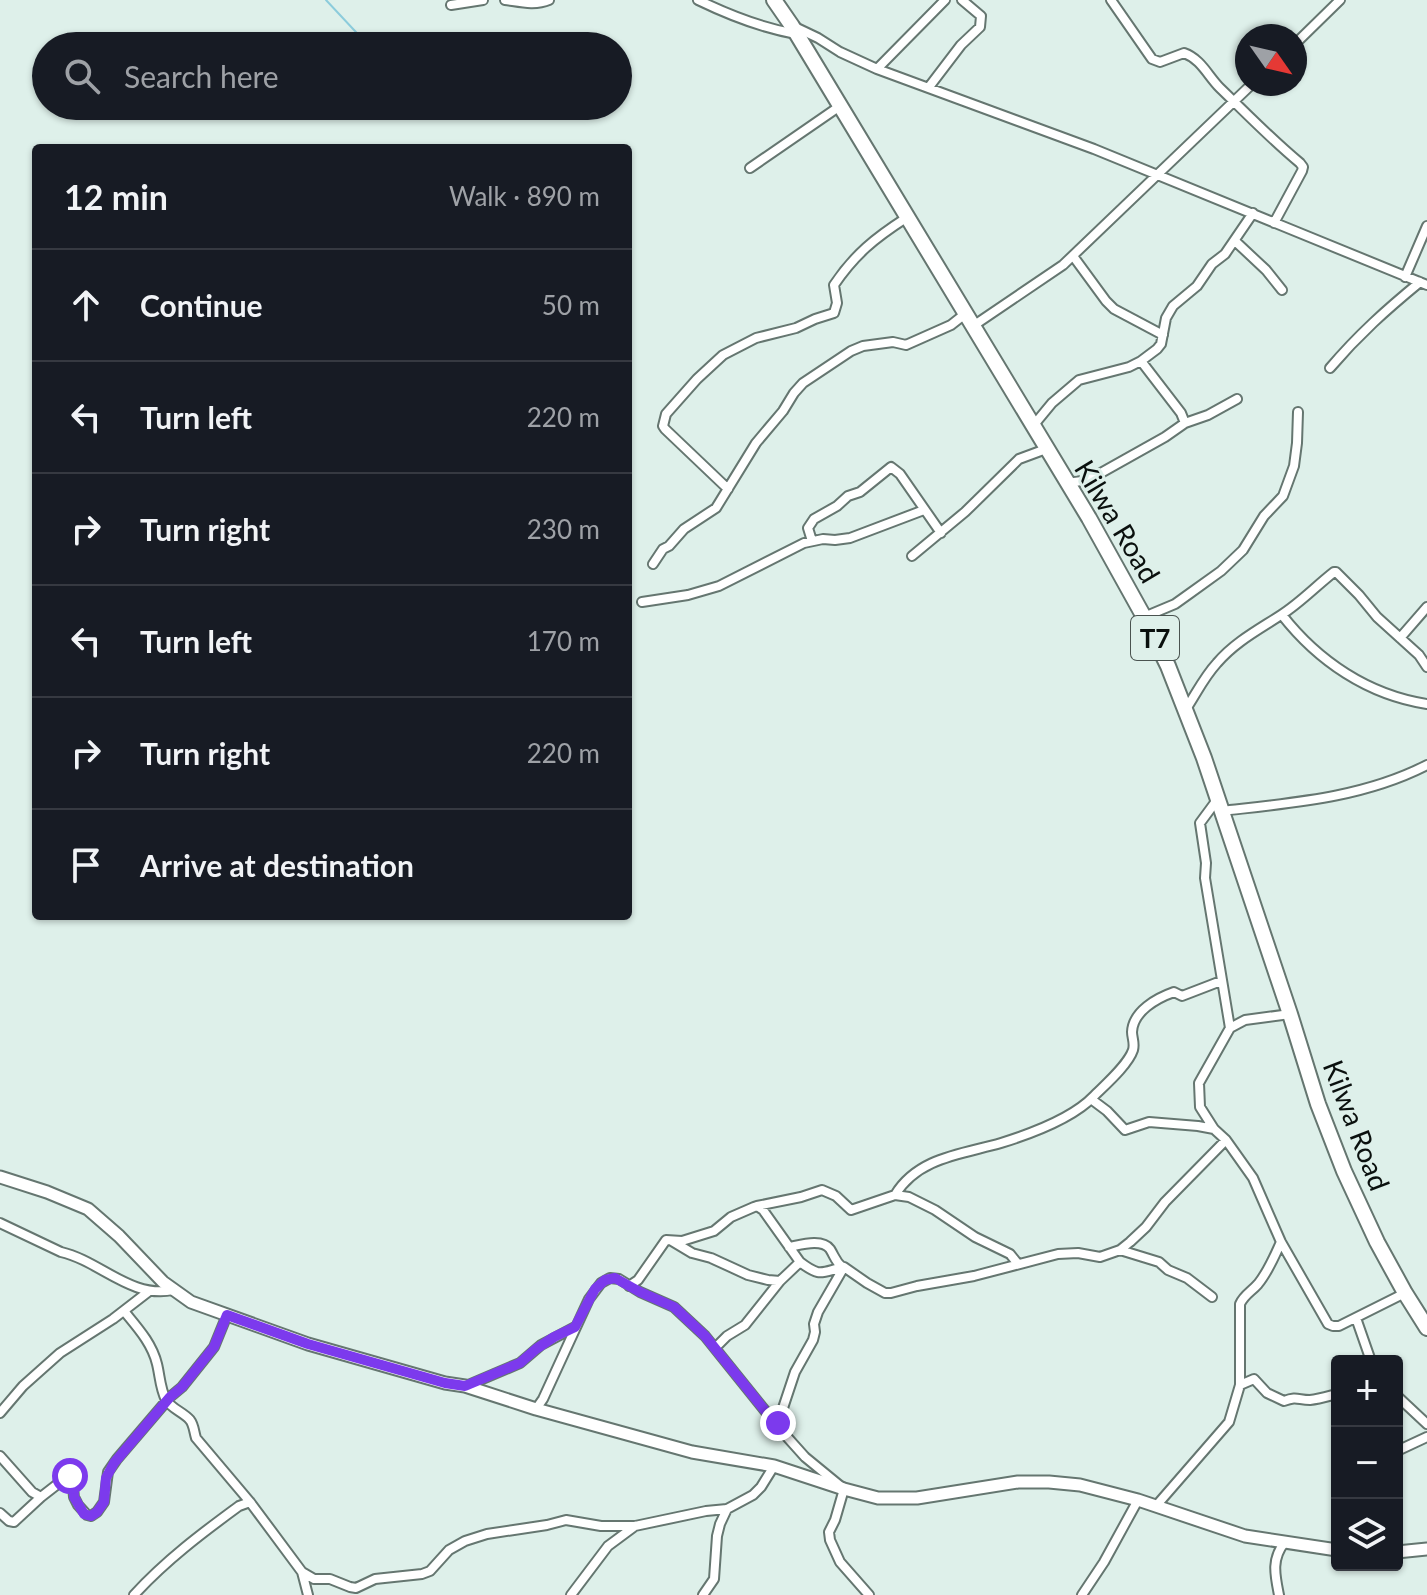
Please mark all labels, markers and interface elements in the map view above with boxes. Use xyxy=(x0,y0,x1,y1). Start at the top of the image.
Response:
north arrow xyxy=(1235,24,1307,96)
search box xyxy=(32,32,632,120)
icon: search xyxy=(60,54,104,98)
text: Search here xyxy=(124,58,279,94)
text: 12 min xyxy=(64,176,168,217)
text: Walk · 890 m xyxy=(449,180,600,212)
icon: ahead xyxy=(64,283,108,327)
text: Continue xyxy=(140,287,263,323)
text: 50 m xyxy=(542,289,600,321)
icon: left xyxy=(64,395,108,439)
text: Turn left xyxy=(140,399,252,435)
text: 220 m xyxy=(527,401,600,433)
street label: Kilwa Road xyxy=(1068,454,1168,588)
icon: right xyxy=(64,507,108,551)
text: Turn right xyxy=(140,511,270,547)
text: 230 m xyxy=(527,513,600,545)
road number: T7 xyxy=(1131,616,1179,660)
icon: left xyxy=(64,619,108,663)
text: Turn left xyxy=(140,623,252,659)
text: 170 m xyxy=(527,625,600,657)
icon: right xyxy=(64,731,108,775)
text: Turn right xyxy=(140,735,270,771)
text: 220 m xyxy=(527,737,600,769)
icon: arrive xyxy=(64,843,108,887)
text: Arrive at destination xyxy=(140,847,414,883)
street label: Kilwa Road xyxy=(1317,1055,1397,1195)
map controls xyxy=(1331,1355,1403,1571)
button: + xyxy=(1331,1355,1403,1427)
route end xyxy=(760,1405,796,1441)
button: − xyxy=(1331,1427,1403,1499)
route start xyxy=(52,1458,88,1494)
button: layers xyxy=(1331,1499,1403,1571)

